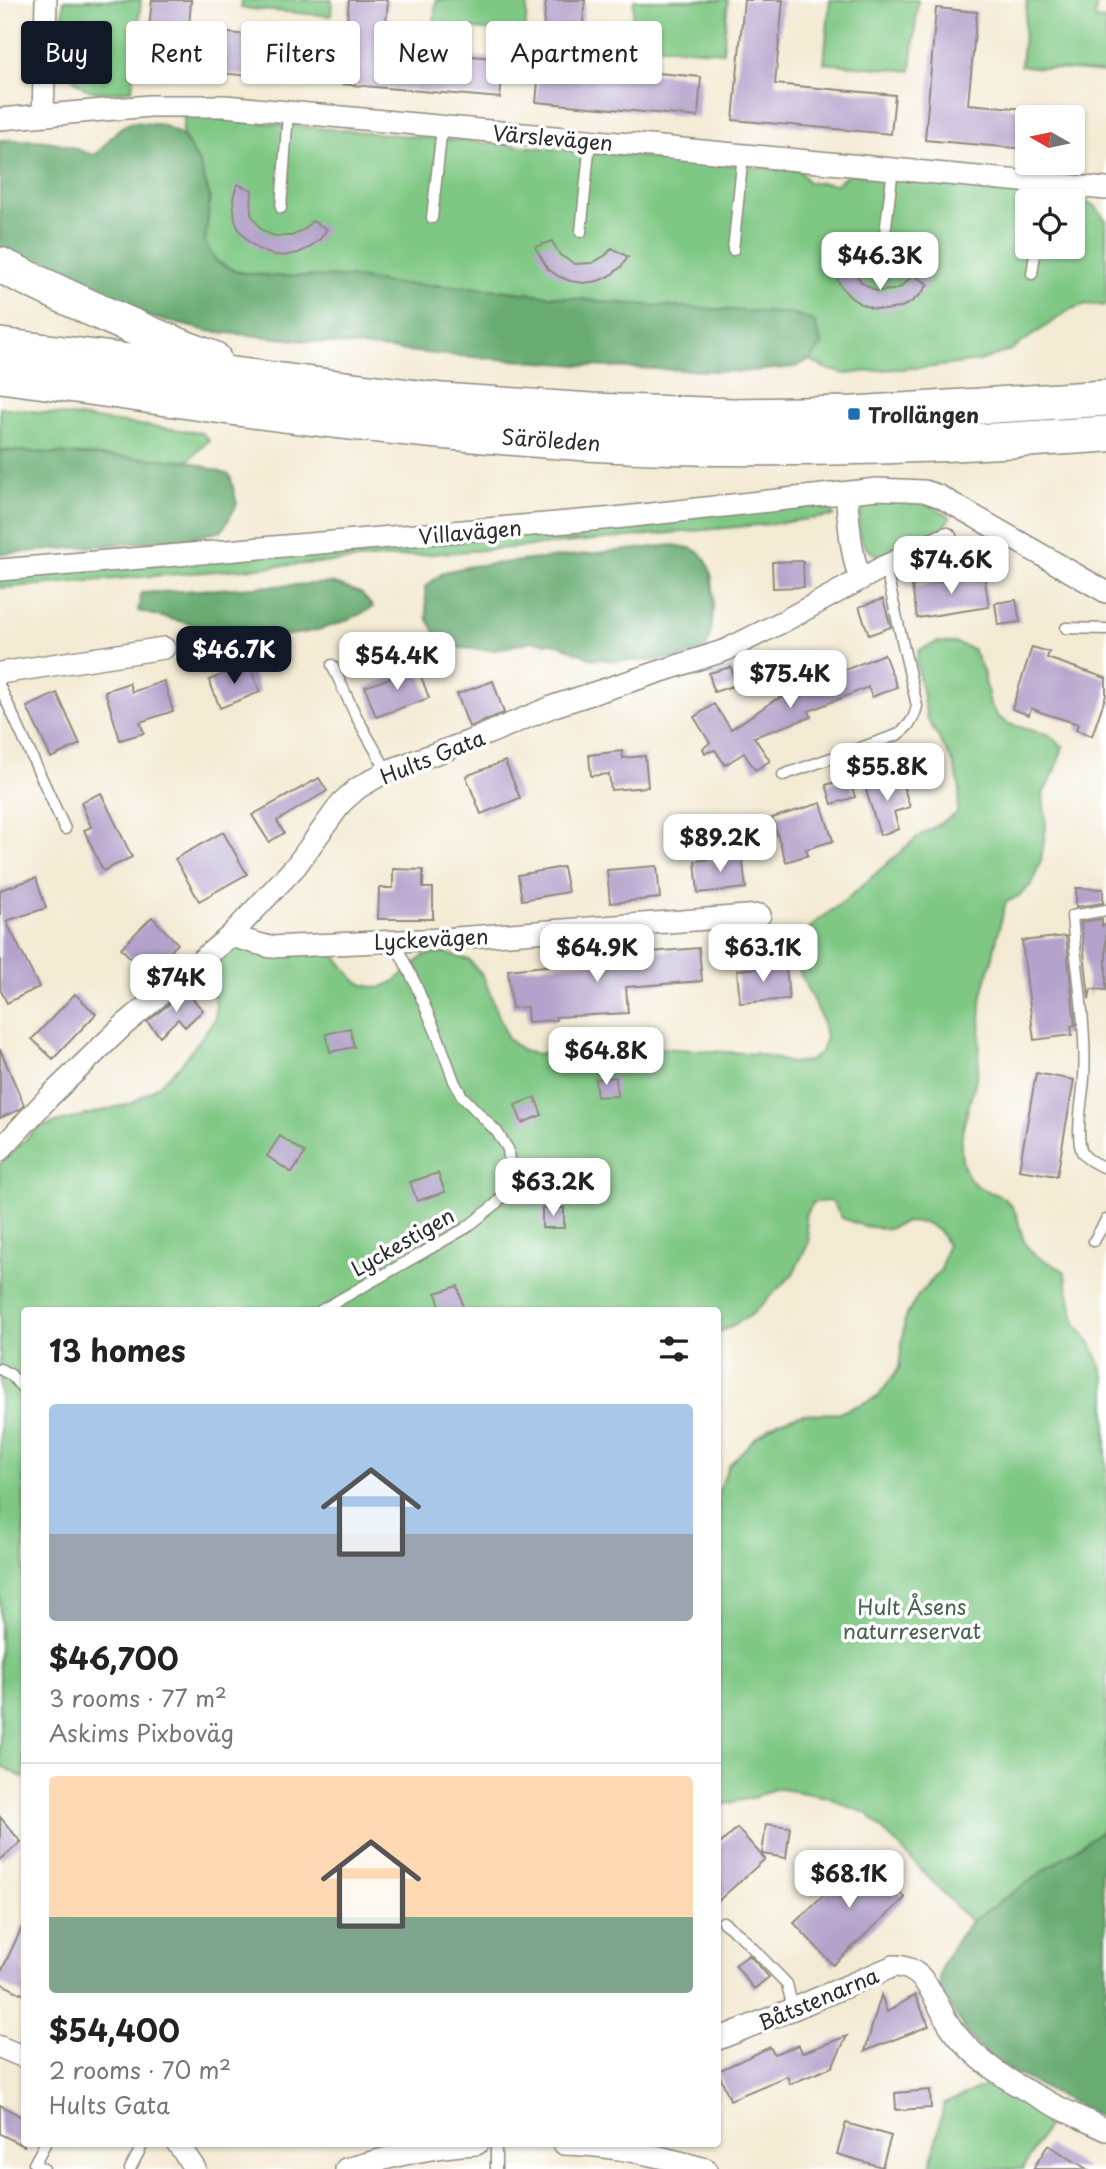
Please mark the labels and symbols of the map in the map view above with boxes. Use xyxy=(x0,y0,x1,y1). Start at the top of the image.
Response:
north arrow xyxy=(1015,105,1085,175)
street label: Värslevägen xyxy=(492,116,614,158)
pin: $46.3K xyxy=(823,232,937,292)
place label: Trollängen xyxy=(868,398,979,430)
marker: Trollängen xyxy=(846,406,862,422)
street label: Säröleden xyxy=(500,420,602,458)
street label: Villavägen xyxy=(417,511,523,551)
pin: $74.6K xyxy=(894,536,1008,596)
pin: $46.7K xyxy=(177,626,291,686)
pin: $54.4K xyxy=(340,632,454,692)
pin: $75.4K xyxy=(733,650,847,710)
street label: Hults Gata xyxy=(375,720,489,791)
pin: $55.8K xyxy=(830,744,944,803)
pin: $89.2K xyxy=(663,814,777,874)
street label: Lyckevägen xyxy=(373,919,489,957)
pin: $64.9K xyxy=(540,925,654,984)
pin: $63.1K xyxy=(706,925,820,984)
pin: $74K xyxy=(135,954,217,1014)
pin: $64.8K xyxy=(549,1028,663,1087)
pin: $63.2K xyxy=(496,1158,610,1218)
street label: Lyckestigen xyxy=(344,1198,460,1284)
park label: Hult Åsens naturreservat xyxy=(843,1590,981,1646)
pin: $68.1K xyxy=(792,1850,906,1910)
street label: Båtstenarna xyxy=(753,1958,884,2038)

